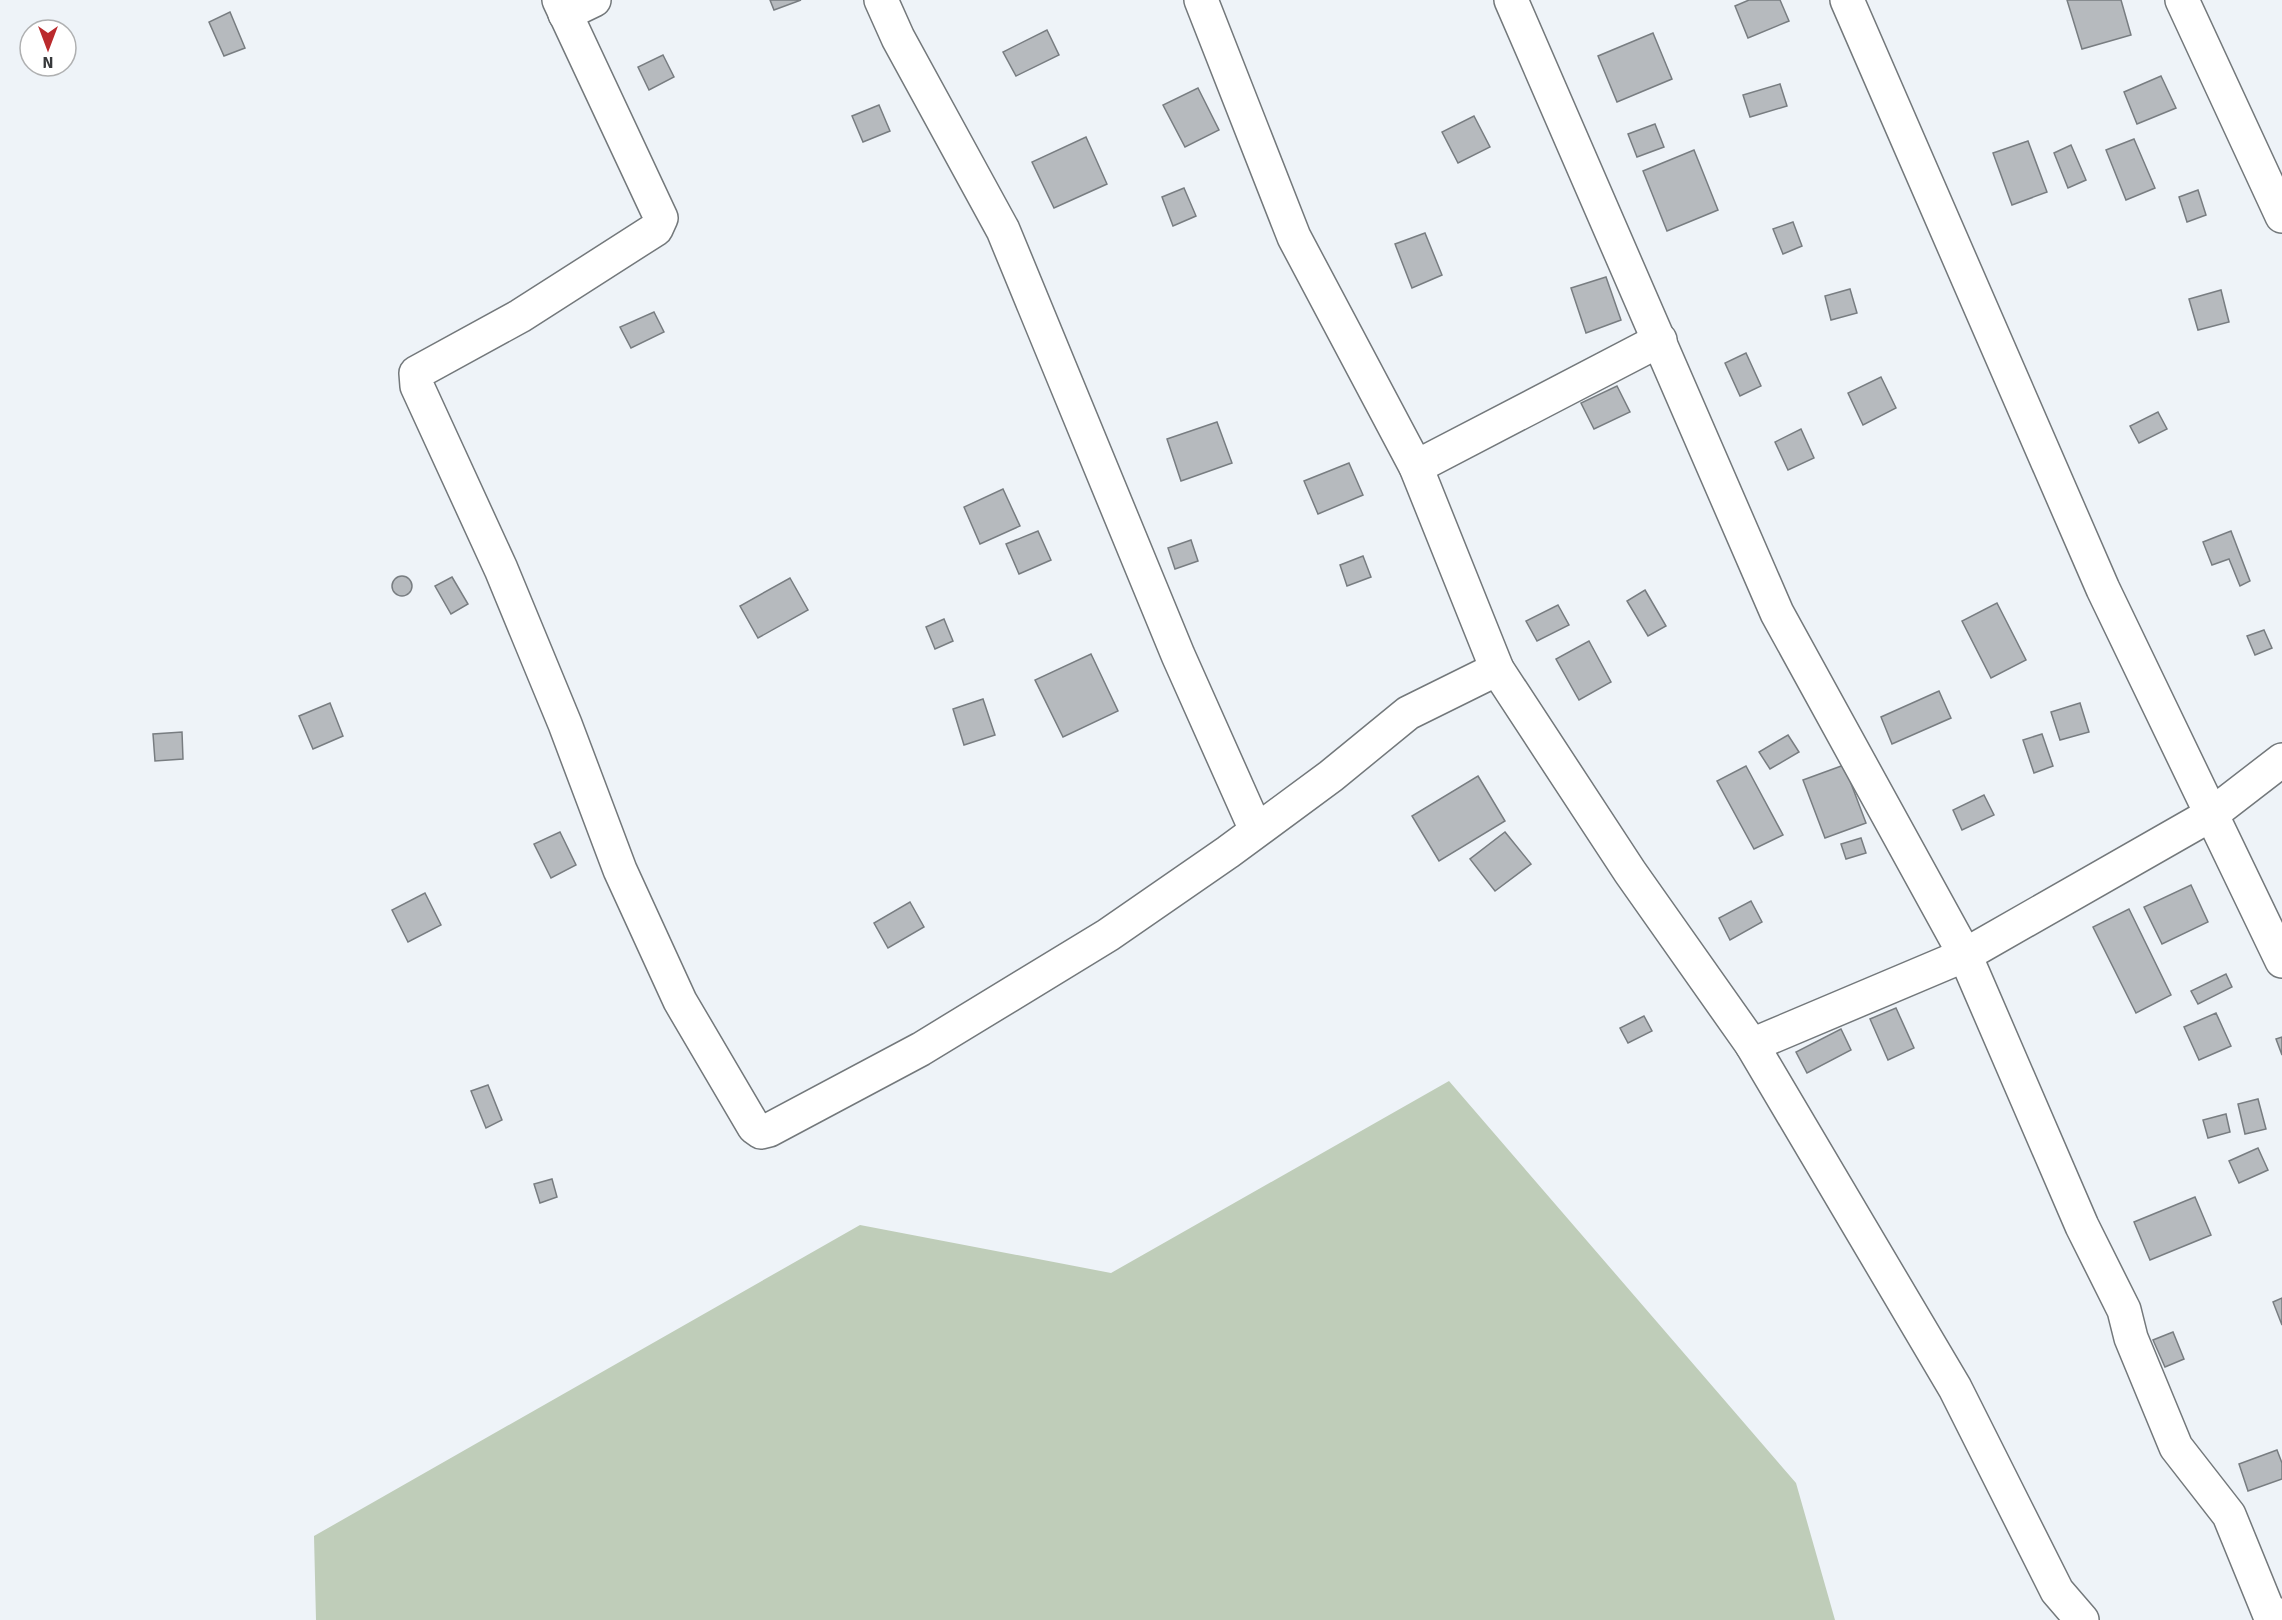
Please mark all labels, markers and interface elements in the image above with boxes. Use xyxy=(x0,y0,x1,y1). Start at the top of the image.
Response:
north arrow xyxy=(18,18,78,78)
text: N xyxy=(42,52,54,72)

